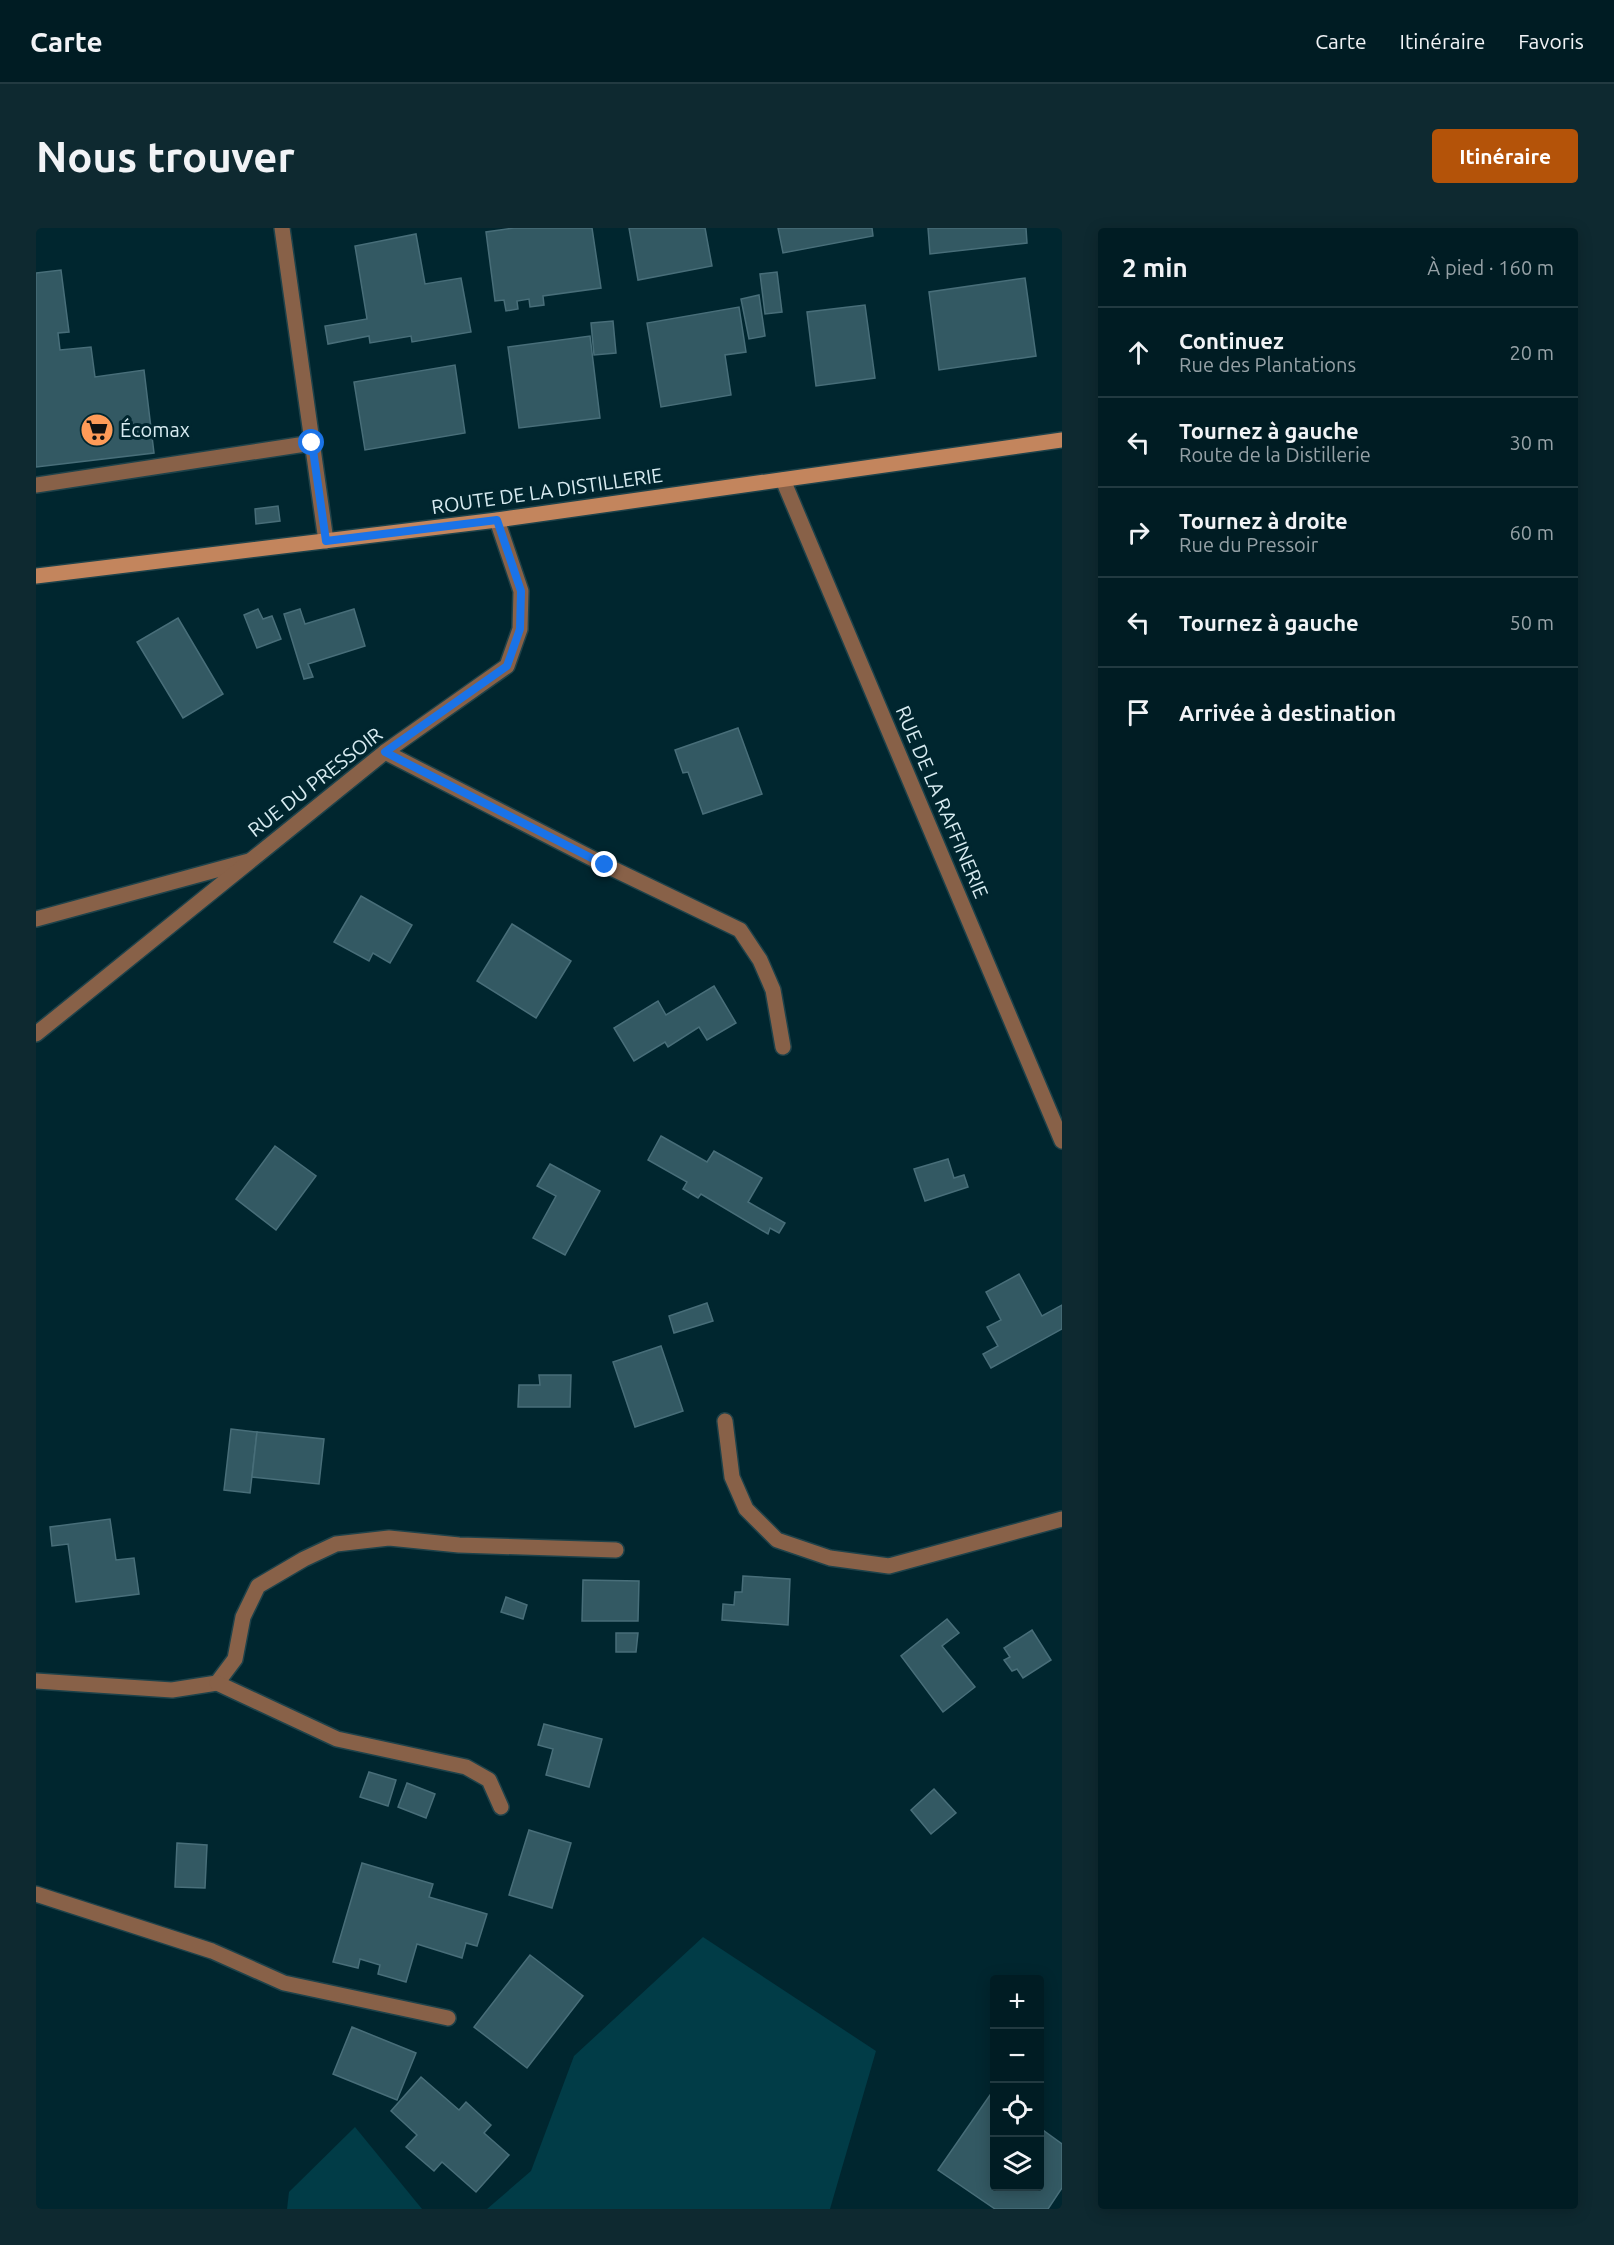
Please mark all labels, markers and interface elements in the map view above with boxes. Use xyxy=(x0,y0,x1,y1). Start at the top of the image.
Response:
text: Carte xyxy=(30,26,103,57)
text: Carte xyxy=(1315,29,1367,53)
text: Itinéraire xyxy=(1400,29,1485,53)
text: Favoris xyxy=(1518,29,1584,53)
button: Itinéraire xyxy=(1432,129,1578,183)
text: Nous trouver xyxy=(36,133,295,180)
text: 2 min xyxy=(1122,253,1188,282)
text: À pied · 160 m xyxy=(1427,256,1554,279)
text: Continuez xyxy=(1179,328,1284,353)
icon: ahead xyxy=(1122,336,1155,369)
text: 20 m xyxy=(1510,341,1554,364)
text: Rue des Plantations xyxy=(1179,353,1356,376)
supermarket icon: Écomax xyxy=(79,412,115,448)
place label: Écomax xyxy=(120,418,190,441)
text: Tournez à gauche xyxy=(1179,418,1359,443)
icon: left xyxy=(1122,426,1155,459)
route start xyxy=(298,429,324,455)
text: 30 m xyxy=(1510,431,1554,454)
text: Route de la Distillerie xyxy=(1179,443,1371,466)
street label: ROUTE DE LA DISTILLERIE xyxy=(430,463,664,518)
text: Tournez à droite xyxy=(1179,508,1348,533)
icon: right xyxy=(1122,516,1155,549)
text: 60 m xyxy=(1510,521,1554,544)
text: Rue du Pressoir xyxy=(1179,533,1318,556)
icon: left xyxy=(1122,606,1155,639)
text: Tournez à gauche xyxy=(1179,610,1359,635)
text: 50 m xyxy=(1510,611,1554,634)
icon: arrive xyxy=(1122,696,1155,729)
text: Arrivée à destination xyxy=(1179,700,1396,725)
street label: RUE DE LA RAFFINERIE xyxy=(891,702,993,901)
street label: RUE DU PRESSOIR xyxy=(243,722,386,841)
route end xyxy=(591,851,617,877)
map controls xyxy=(990,1975,1044,2191)
button: + xyxy=(990,1975,1044,2029)
button: − xyxy=(990,2029,1044,2083)
button: locate xyxy=(990,2083,1044,2137)
button: layers xyxy=(990,2137,1044,2191)

